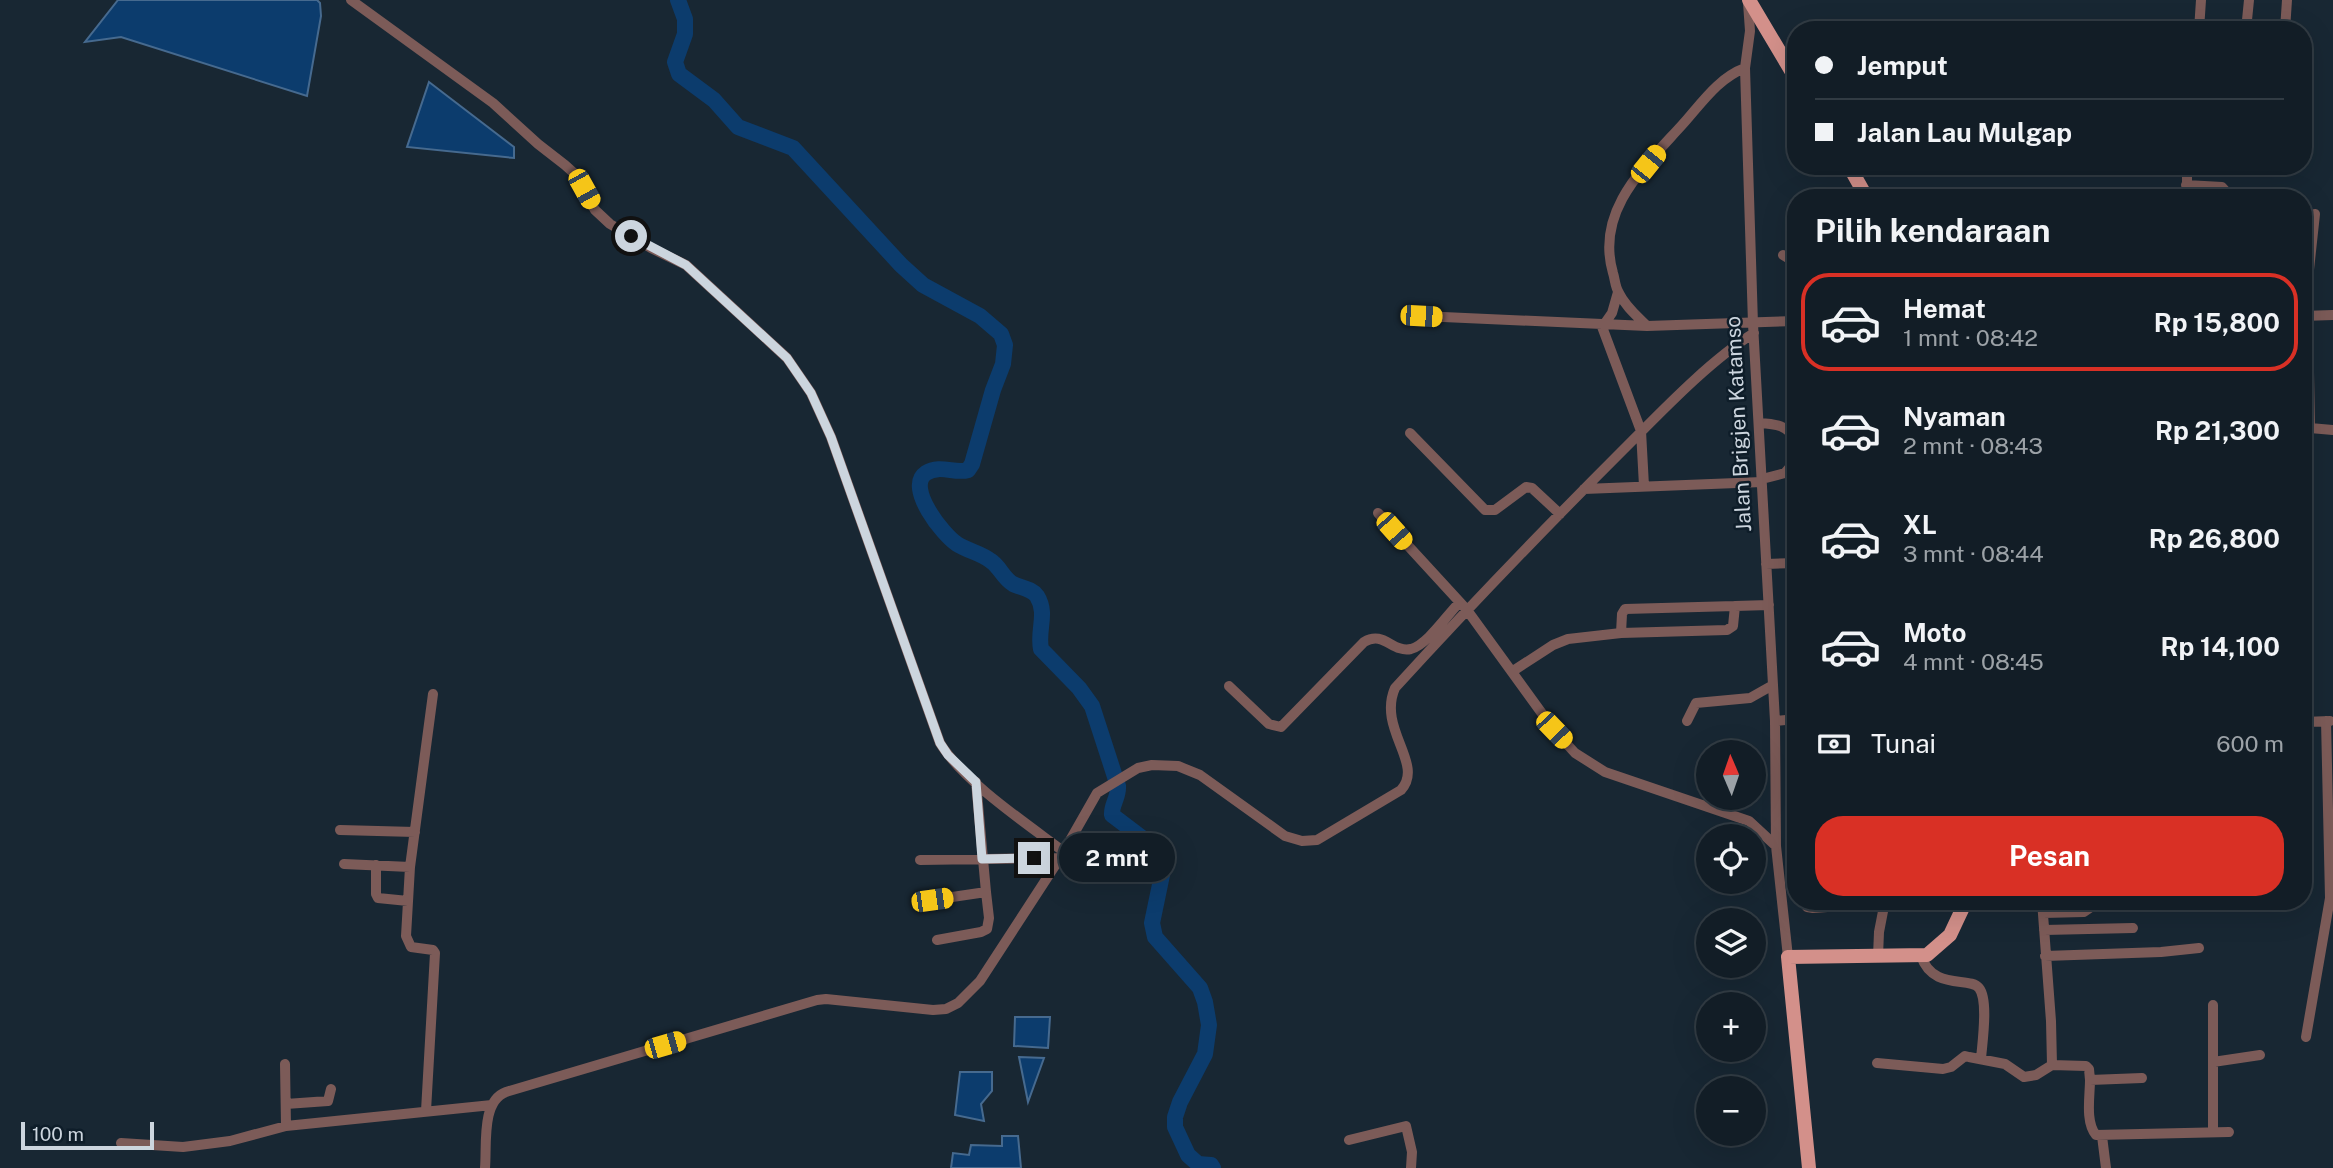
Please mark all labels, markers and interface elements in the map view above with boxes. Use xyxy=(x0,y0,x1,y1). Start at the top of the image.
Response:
text: Jemput xyxy=(1857,50,1948,81)
text: Jalan Lau Mulgap xyxy=(1857,117,2072,148)
car xyxy=(1627,141,1670,187)
car xyxy=(565,166,604,212)
text: Pilih kendaraan xyxy=(1815,212,2050,249)
route start xyxy=(615,220,647,252)
icon: car xyxy=(1819,291,1882,354)
text: Hemat xyxy=(1903,293,1986,324)
car xyxy=(1400,304,1443,328)
text: Rp 15,800 xyxy=(2154,307,2280,338)
street label: Jalan Brigjen Katamso xyxy=(1720,315,1756,533)
text: 1 mnt · 08:42 xyxy=(1903,324,2038,351)
icon: car xyxy=(1819,399,1882,462)
text: Nyaman xyxy=(1903,401,2006,432)
text: Rp 21,300 xyxy=(2155,415,2280,446)
text: 2 mnt · 08:43 xyxy=(1903,432,2043,459)
icon: car xyxy=(1819,507,1882,570)
car xyxy=(1373,508,1416,554)
text: XL xyxy=(1903,509,1937,540)
text: Rp 26,800 xyxy=(2149,523,2280,554)
text: 3 mnt · 08:44 xyxy=(1903,540,2044,567)
icon: car xyxy=(1819,615,1882,678)
text: Moto xyxy=(1903,617,1966,648)
text: Rp 14,100 xyxy=(2160,631,2280,662)
text: 4 mnt · 08:45 xyxy=(1903,648,2044,675)
car xyxy=(1532,708,1577,752)
icon: cash xyxy=(1815,725,1853,763)
text: Tunai xyxy=(1871,728,1936,759)
text: 600 m xyxy=(2216,730,2284,757)
north arrow xyxy=(1696,740,1766,810)
map controls xyxy=(1696,740,1766,1146)
button: Pesan xyxy=(1815,816,2284,896)
button: locate xyxy=(1696,824,1766,894)
callout: 2 mnt xyxy=(1058,834,1174,882)
route end xyxy=(1018,842,1050,874)
text: 2 mnt xyxy=(1085,844,1149,871)
car xyxy=(910,887,955,913)
button: layers xyxy=(1696,908,1766,978)
button: + xyxy=(1696,992,1766,1062)
car xyxy=(642,1029,689,1061)
button: − xyxy=(1696,1076,1766,1146)
scale bar xyxy=(21,1119,154,1151)
text: 100 m xyxy=(32,1123,84,1145)

